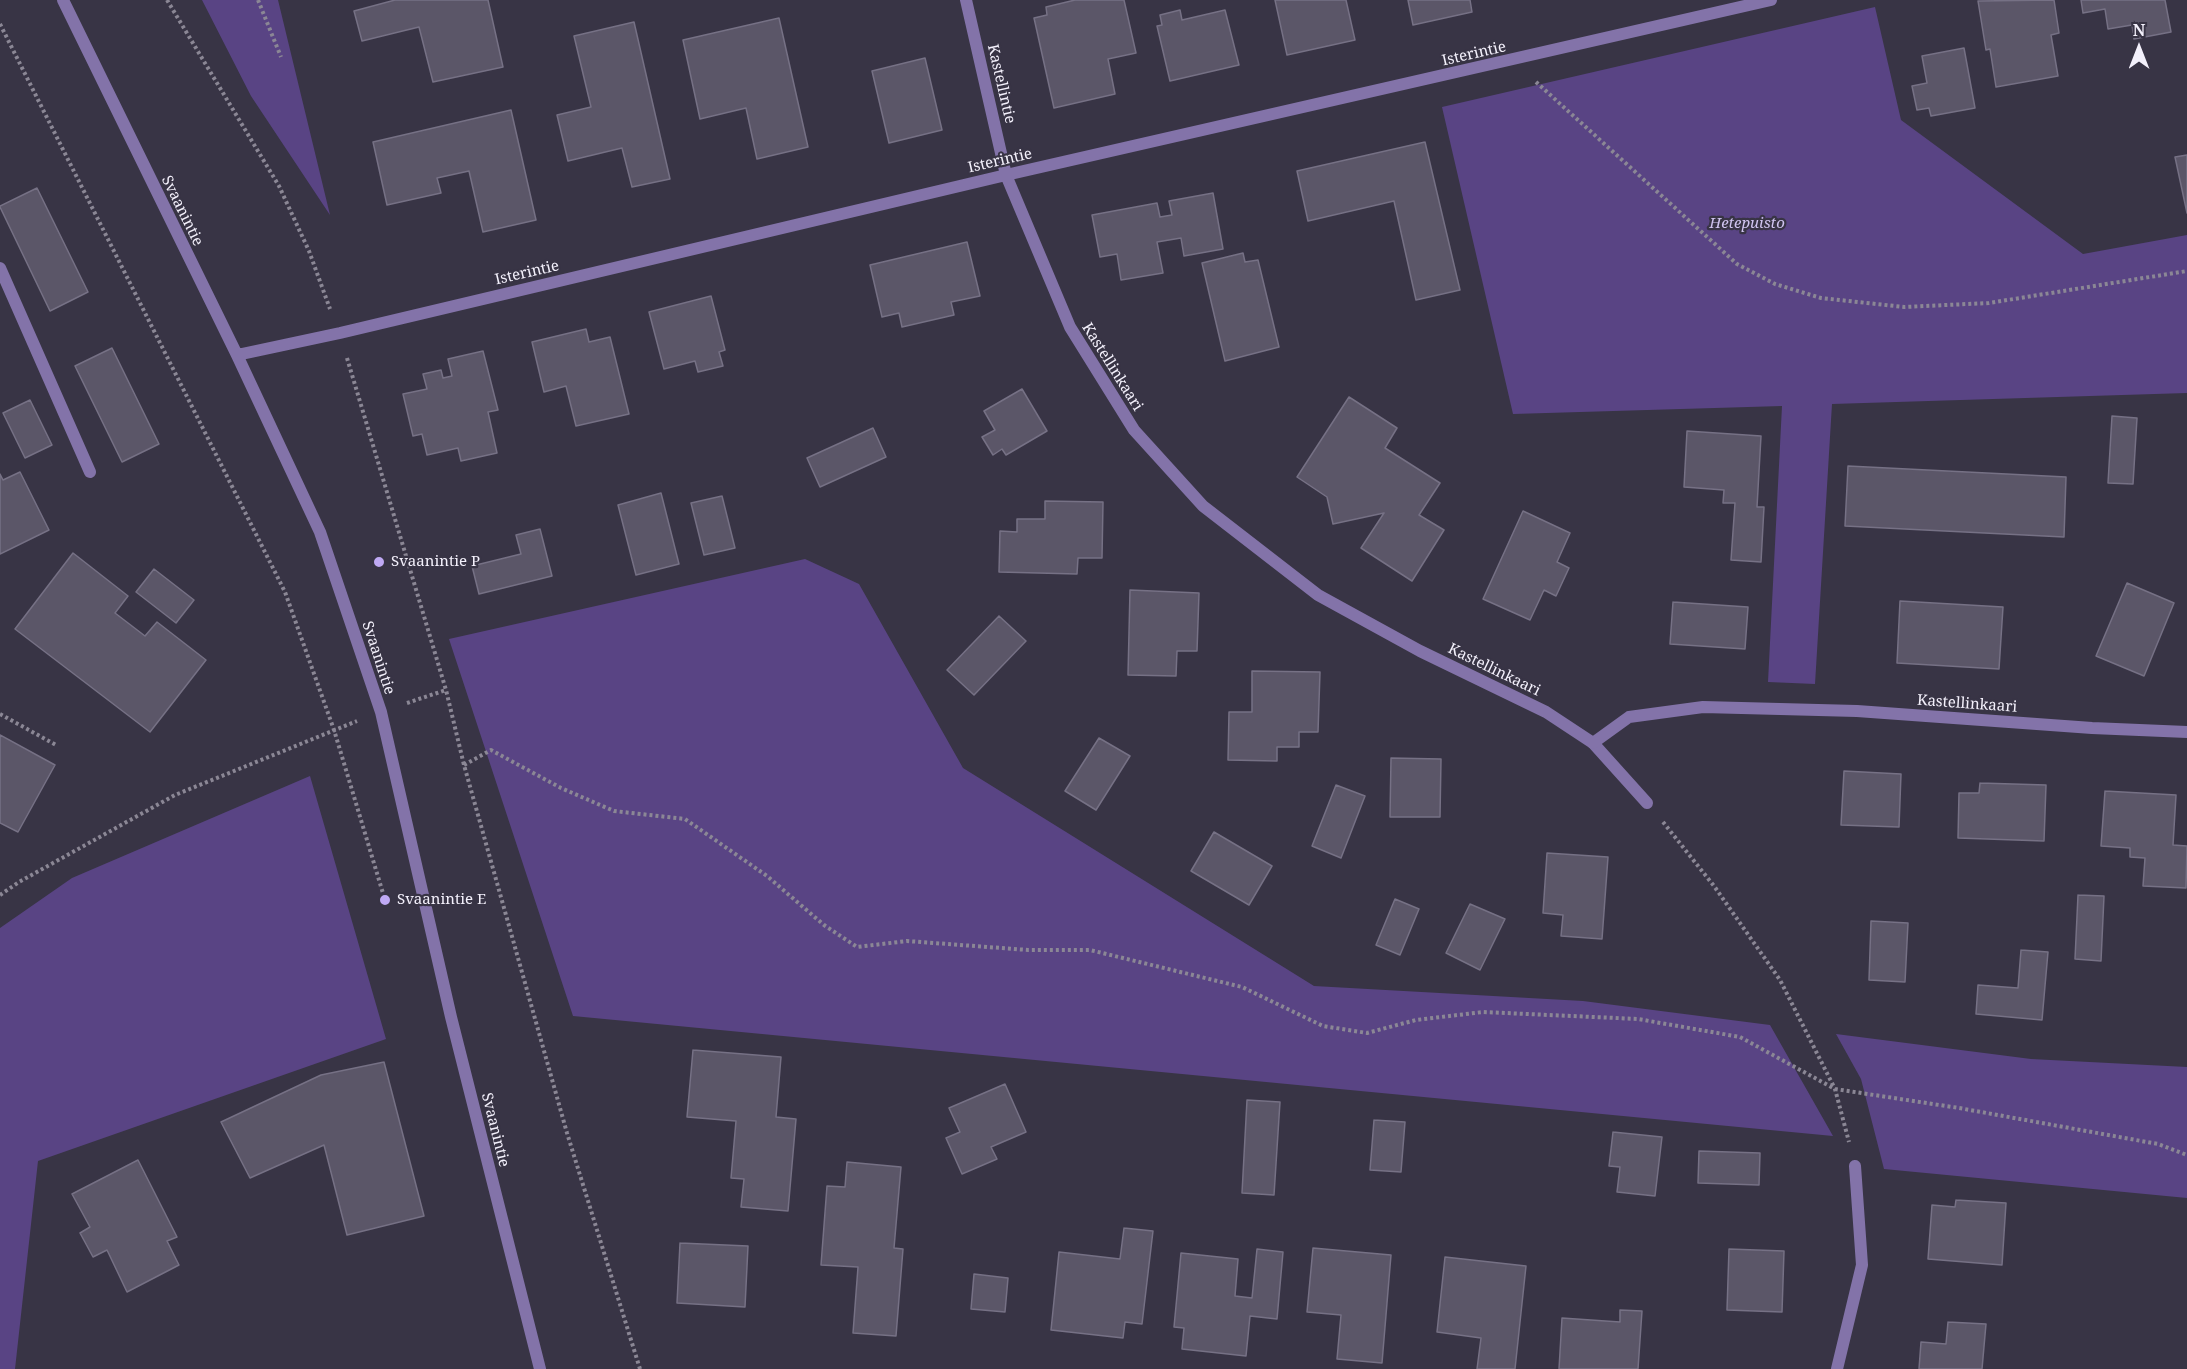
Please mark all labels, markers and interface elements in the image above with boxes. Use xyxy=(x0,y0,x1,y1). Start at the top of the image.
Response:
north arrow xyxy=(2109,18,2169,78)
text: N xyxy=(2133,19,2145,41)
street label: Isterintie xyxy=(1440,38,1508,70)
street label: Kastellintie xyxy=(983,43,1019,125)
street label: Isterintie xyxy=(966,145,1034,177)
street label: Svaanintie xyxy=(157,173,207,249)
park label: Hetepuisto xyxy=(1709,215,1785,233)
street label: Isterintie xyxy=(493,257,561,289)
street label: Kastellinkaari xyxy=(1078,320,1146,414)
place label: Svaanintie P xyxy=(391,553,480,571)
marker: Svaanintie P xyxy=(372,555,386,569)
street label: Svaanintie xyxy=(358,619,398,697)
street label: Kastellinkaari xyxy=(1445,640,1543,700)
street label: Kastellinkaari xyxy=(1916,692,2018,716)
place label: Svaanintie E xyxy=(397,891,486,909)
marker: Svaanintie E xyxy=(378,893,392,907)
street label: Svaanintie xyxy=(477,1091,513,1169)

